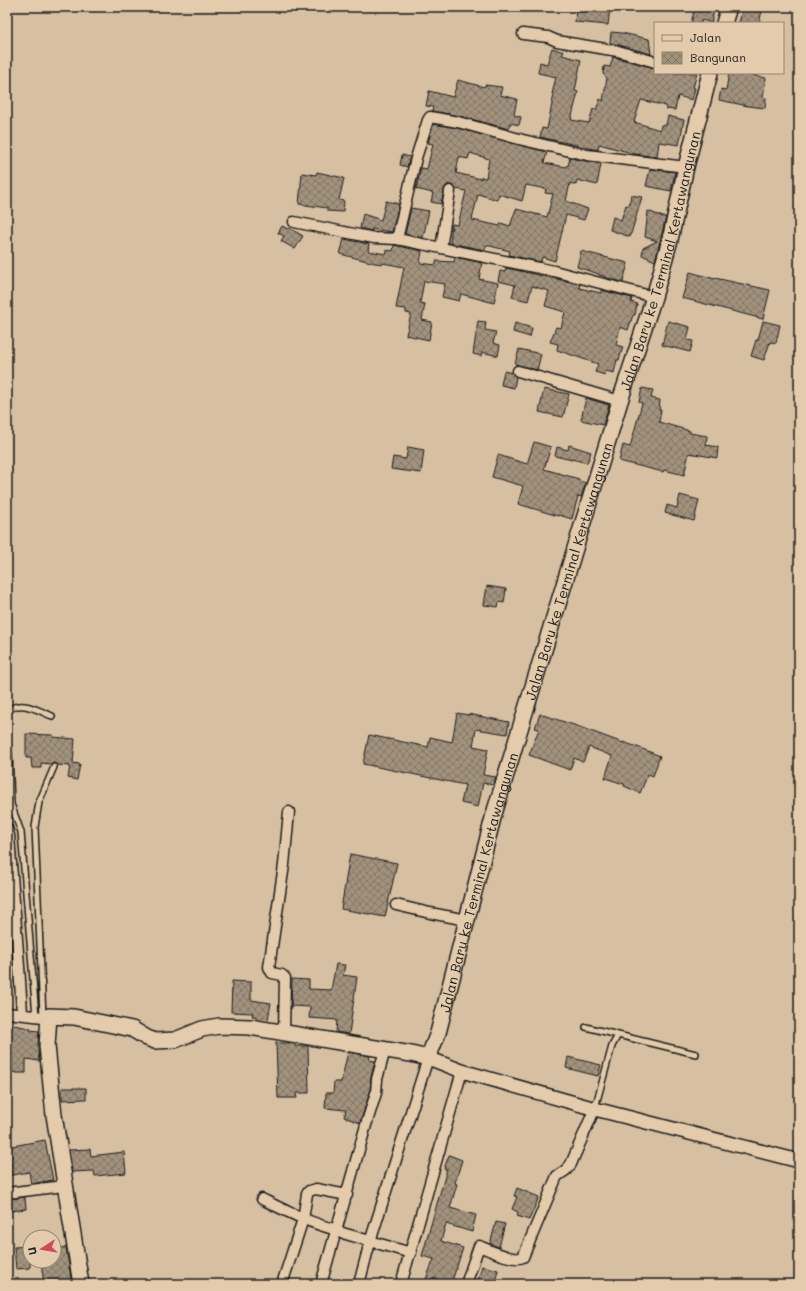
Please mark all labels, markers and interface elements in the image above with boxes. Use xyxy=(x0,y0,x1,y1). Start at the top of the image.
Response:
legend xyxy=(654,22,784,74)
text: Jalan xyxy=(690,29,721,45)
text: Bangunan xyxy=(690,49,746,65)
street label: Jalan Baru ke Terminal Kertawangunan xyxy=(615,129,704,392)
street label: Jalan Baru ke Terminal Kertawangunan xyxy=(520,440,616,702)
street label: Jalan Baru ke Terminal Kertawangunan xyxy=(434,750,522,1014)
north arrow xyxy=(22,1229,62,1269)
text: U xyxy=(24,1246,40,1257)

